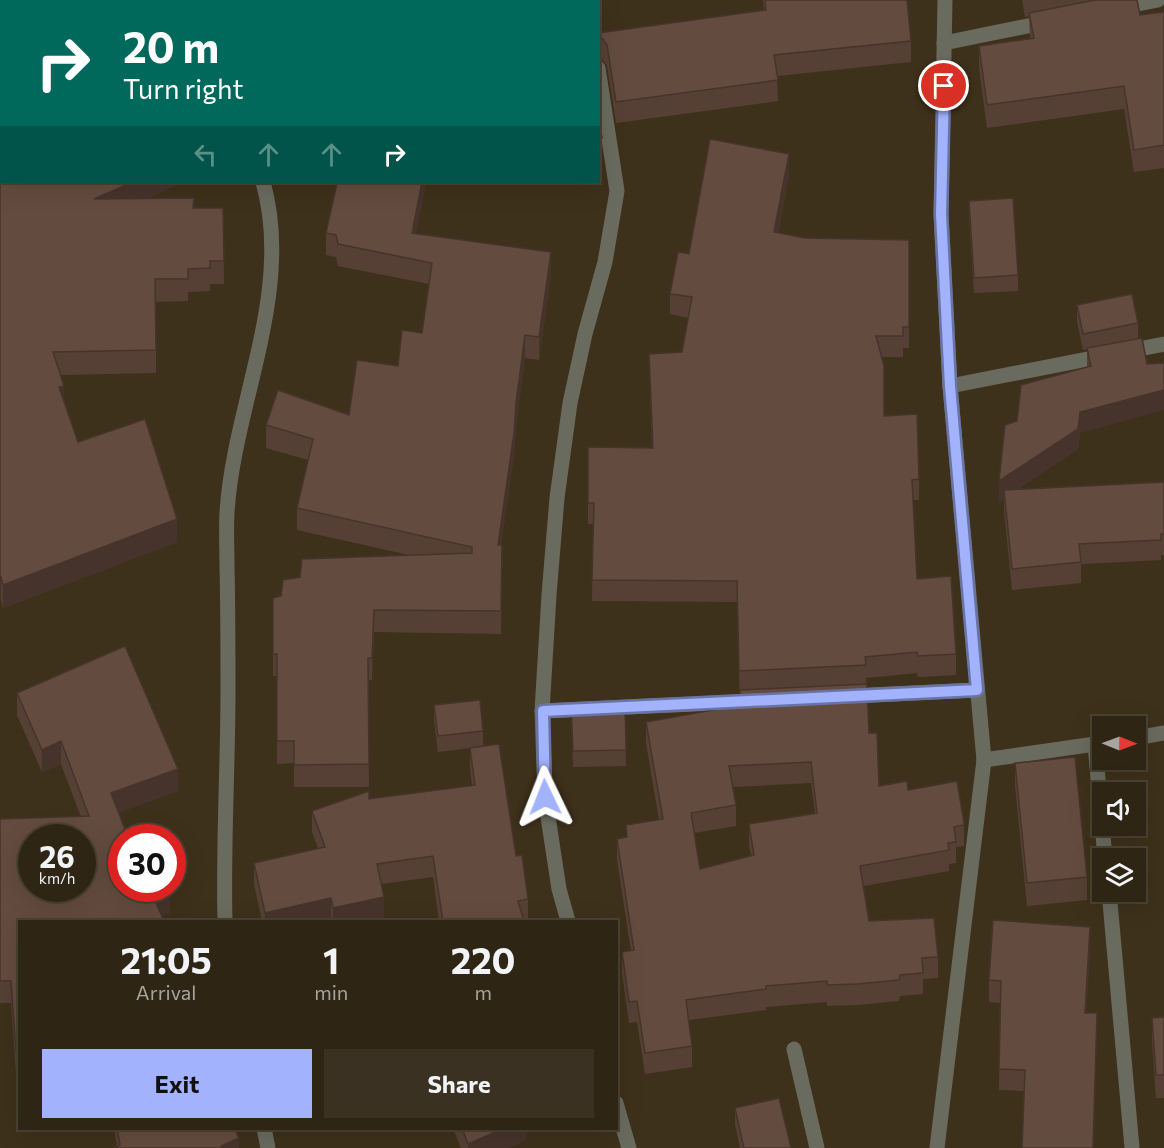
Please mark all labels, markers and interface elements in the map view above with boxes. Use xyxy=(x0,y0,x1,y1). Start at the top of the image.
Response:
text: 20 m xyxy=(123,20,219,72)
icon: right xyxy=(24,24,102,102)
pin xyxy=(918,60,969,111)
icon: arrive xyxy=(927,69,960,102)
text: Turn right xyxy=(123,72,243,105)
icon: left xyxy=(189,138,222,171)
icon: ahead xyxy=(252,138,285,171)
icon: ahead xyxy=(315,138,348,171)
icon: right xyxy=(378,138,411,171)
north arrow xyxy=(1092,716,1146,770)
map controls xyxy=(1092,716,1146,902)
position arrow xyxy=(513,765,577,829)
button: sound xyxy=(1092,782,1146,836)
speed limit sign: 30 xyxy=(108,824,186,902)
text: 26 xyxy=(39,837,75,874)
button: layers xyxy=(1092,848,1146,902)
text: km/h xyxy=(39,869,75,887)
text: 21:05 xyxy=(121,937,212,981)
text: 1 xyxy=(323,937,339,981)
text: 220 xyxy=(451,937,515,981)
text: Arrival xyxy=(136,980,196,1004)
text: min xyxy=(314,980,348,1004)
text: m xyxy=(474,980,492,1004)
button: Exit xyxy=(42,1049,312,1118)
button: Share xyxy=(324,1049,594,1118)

